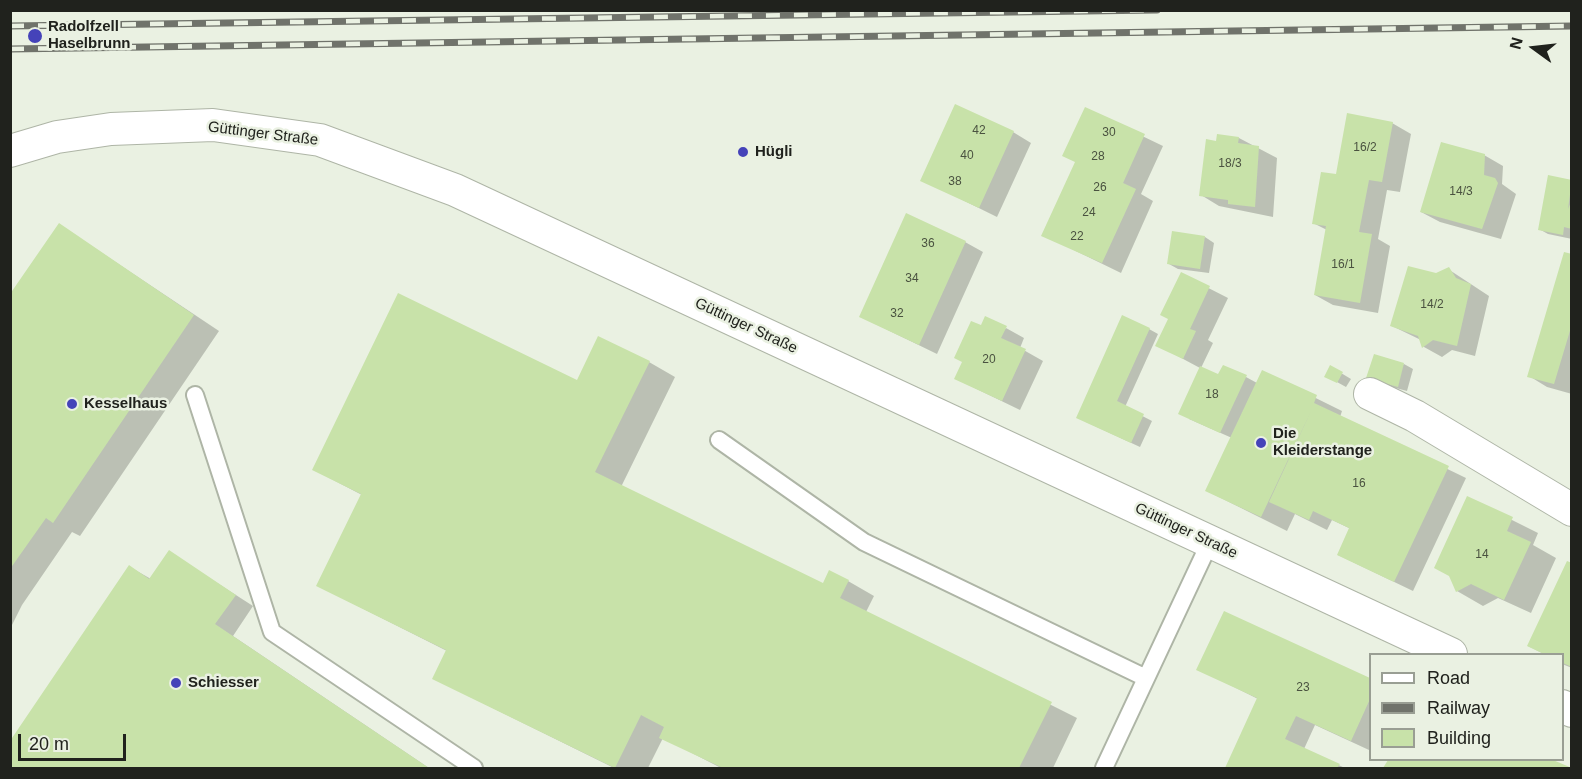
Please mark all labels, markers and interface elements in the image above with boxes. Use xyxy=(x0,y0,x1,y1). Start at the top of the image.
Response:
place label: Radolfzell Haselbrunn xyxy=(48,18,131,53)
north arrow xyxy=(1504,18,1564,78)
marker: Radolfzell Haselbrunn xyxy=(26,27,44,45)
text: N xyxy=(1506,35,1526,51)
street label: Güttinger Straße xyxy=(207,118,319,150)
house number: 42 xyxy=(972,124,986,138)
house number: 30 xyxy=(1102,126,1116,140)
house number: 16/2 xyxy=(1353,141,1377,155)
place label: Hügli xyxy=(755,143,792,161)
marker: Hügli xyxy=(736,145,750,159)
house number: 40 xyxy=(960,149,974,163)
house number: 28 xyxy=(1091,150,1105,164)
house number: 18/3 xyxy=(1218,157,1242,171)
house number: 38 xyxy=(948,175,962,189)
house number: 26 xyxy=(1093,181,1107,195)
house number: 14/3 xyxy=(1449,185,1473,199)
house number: 24 xyxy=(1082,206,1096,220)
house number: 22 xyxy=(1070,230,1084,244)
house number: 36 xyxy=(921,237,935,251)
house number: 16/1 xyxy=(1331,258,1355,272)
house number: 34 xyxy=(905,272,919,286)
street label: Güttinger Straße xyxy=(692,294,800,358)
house number: 14/2 xyxy=(1420,298,1444,312)
house number: 32 xyxy=(890,307,904,321)
house number: 20 xyxy=(982,353,996,367)
house number: 18 xyxy=(1205,388,1219,402)
place label: Kesselhaus xyxy=(84,395,167,413)
marker: Kesselhaus xyxy=(65,397,79,411)
place label: Die Kleiderstange xyxy=(1273,425,1372,460)
marker: Die Kleiderstange xyxy=(1254,436,1268,450)
house number: 16 xyxy=(1352,477,1366,491)
street label: Güttinger Straße xyxy=(1132,499,1240,563)
house number: 14 xyxy=(1475,548,1489,562)
legend xyxy=(1369,653,1564,761)
text: Road xyxy=(1427,668,1470,688)
place label: Schiesser xyxy=(188,674,259,692)
marker: Schiesser xyxy=(169,676,183,690)
house number: 23 xyxy=(1296,681,1310,695)
text: Railway xyxy=(1427,698,1490,718)
scale bar xyxy=(21,722,129,760)
text: Building xyxy=(1427,728,1491,748)
text: 20 m xyxy=(29,734,69,754)

